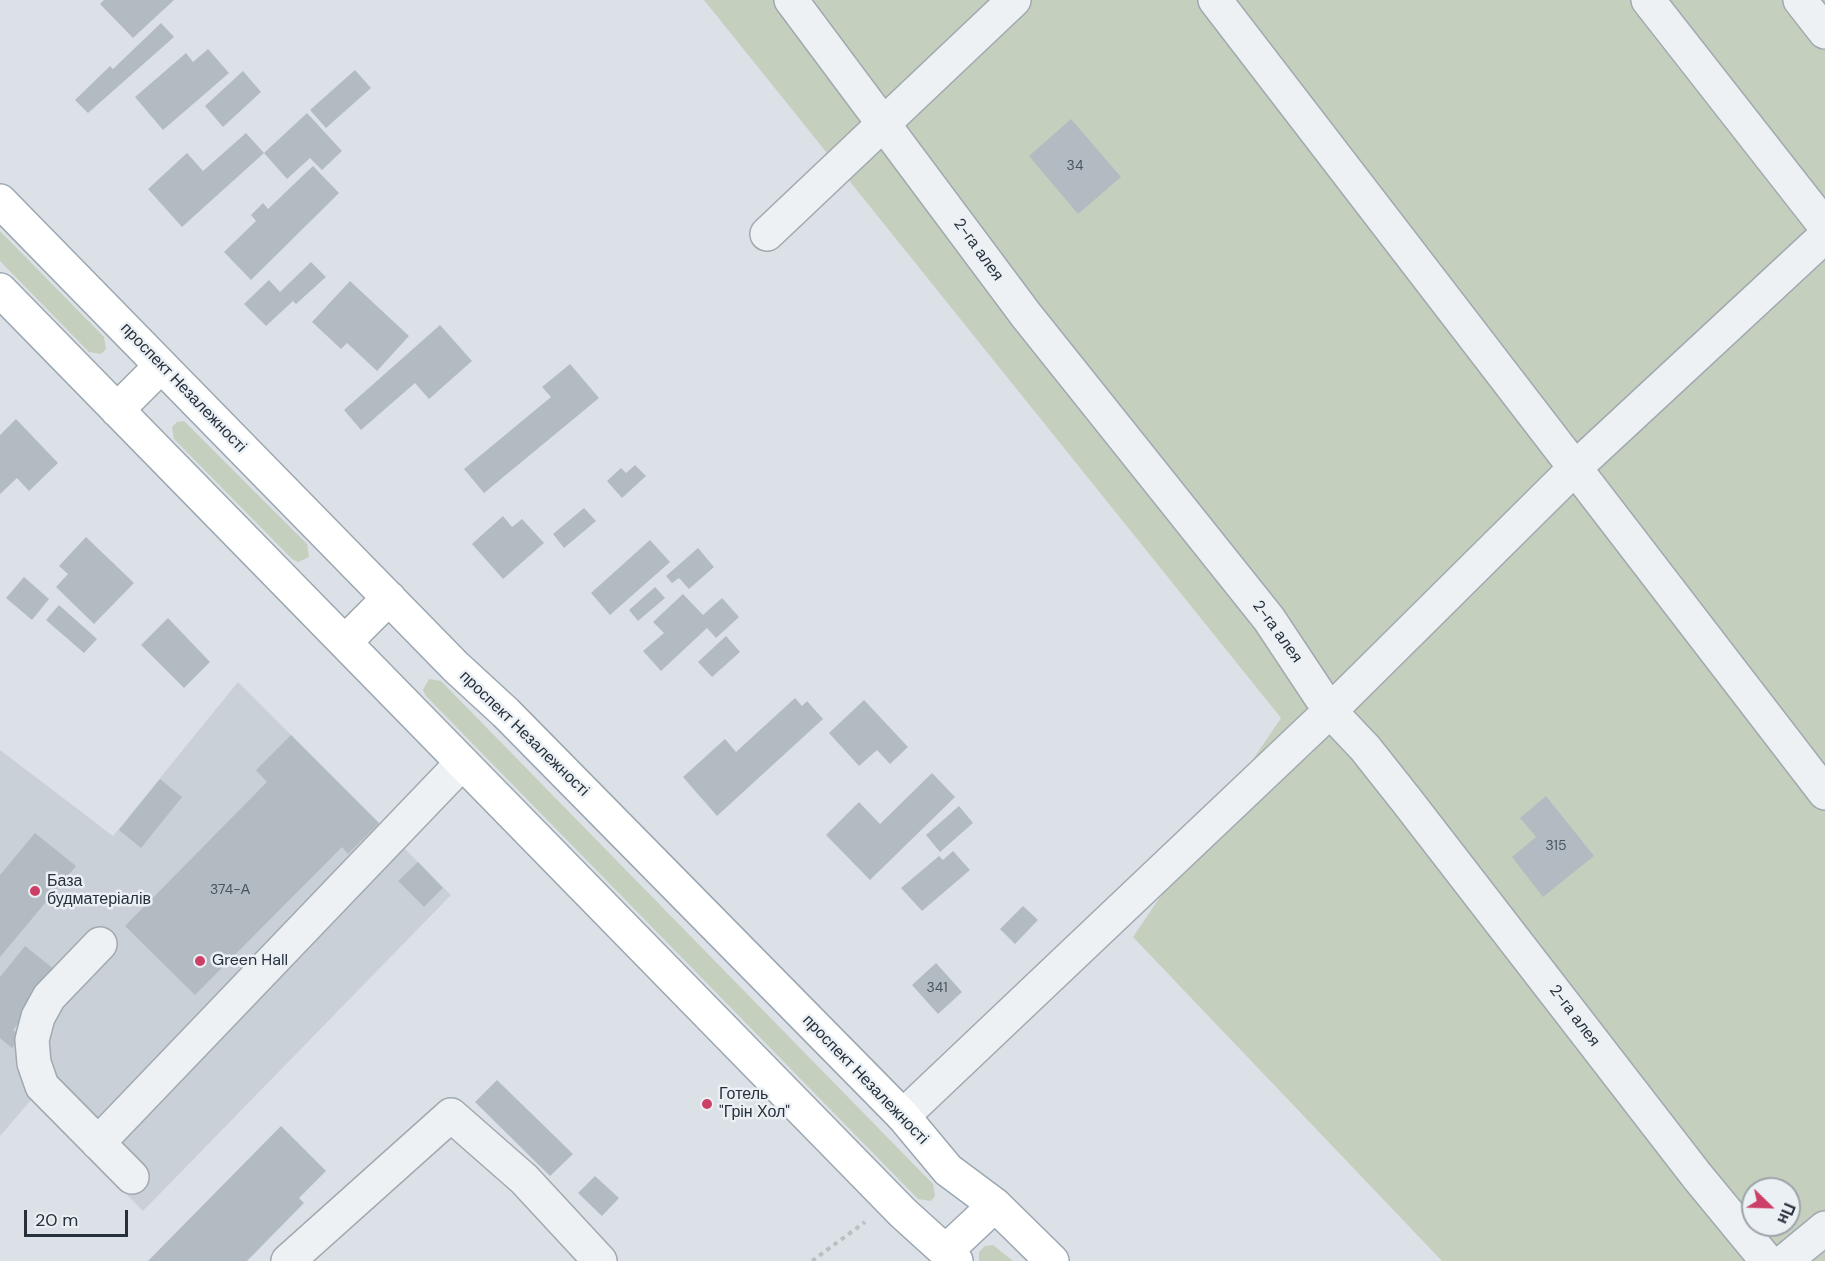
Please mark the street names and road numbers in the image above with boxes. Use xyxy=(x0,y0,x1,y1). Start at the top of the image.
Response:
street label: 2-га алея xyxy=(949,215,1007,285)
street label: проспект Незалежності xyxy=(116,319,250,457)
street label: 2-га алея xyxy=(1248,597,1306,667)
street label: проспект Незалежності xyxy=(455,667,593,801)
street label: 2-га алея xyxy=(1545,981,1603,1051)
street label: проспект Незалежності xyxy=(798,1011,932,1149)

